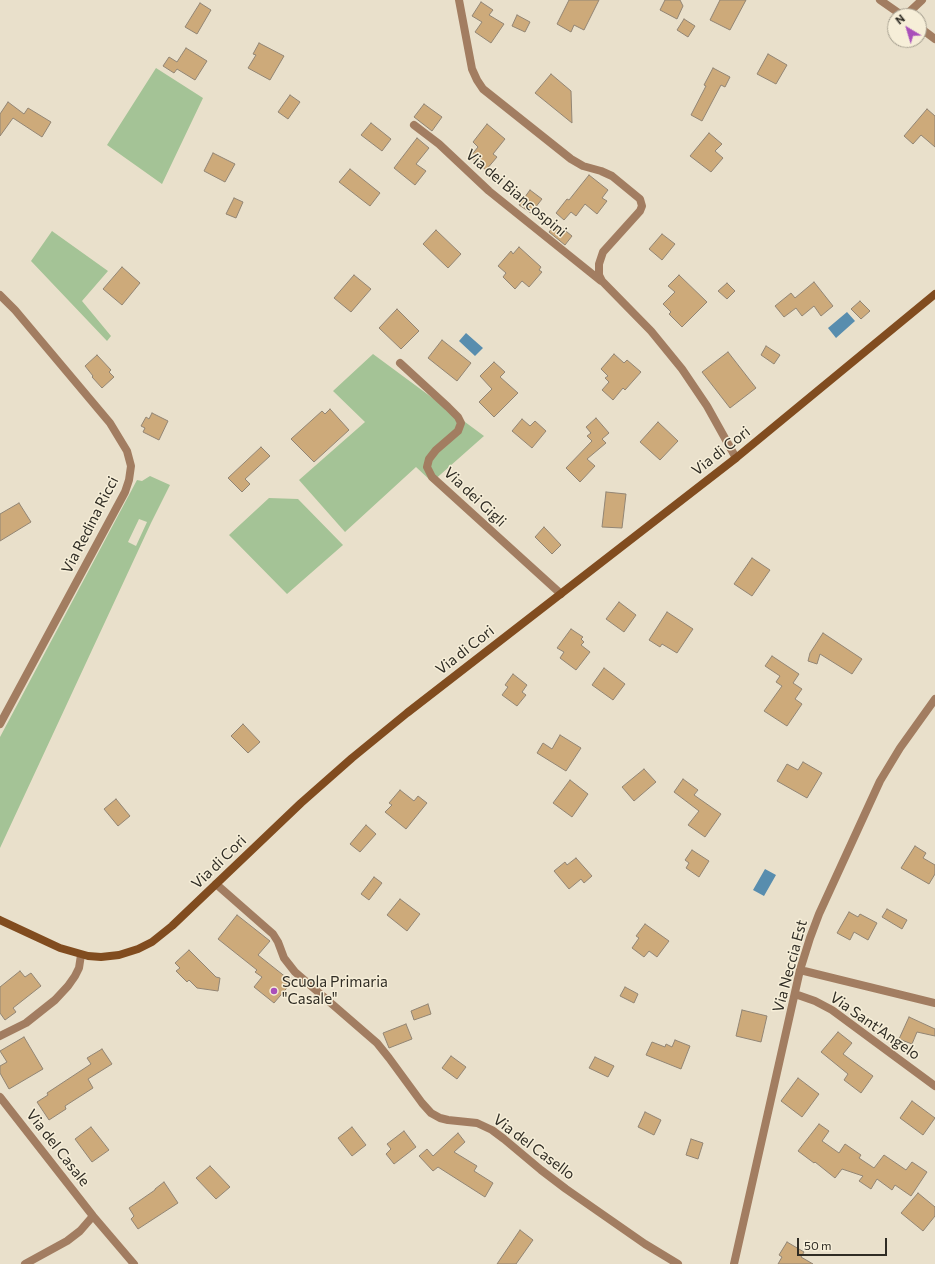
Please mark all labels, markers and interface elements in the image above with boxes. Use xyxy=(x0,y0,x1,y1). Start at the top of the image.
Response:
north arrow xyxy=(887,8,927,48)
text: N xyxy=(893,11,907,27)
street label: Via dei Biancospini xyxy=(462,145,570,241)
street label: Via di Cori xyxy=(688,423,754,479)
street label: Via dei Gigli xyxy=(440,464,510,530)
street label: Via Redina Ricci xyxy=(58,473,122,577)
street label: Via di Cori xyxy=(432,622,498,678)
street label: Via di Cori xyxy=(188,831,250,893)
street label: Via Neccia Est xyxy=(769,918,811,1014)
place label: Scuola Primaria "Casale" xyxy=(282,973,388,1008)
marker: Scuola Primaria "Casale" xyxy=(269,986,279,996)
street label: Via Sant'Angelo xyxy=(826,988,924,1064)
street label: Via del Casale xyxy=(22,1106,94,1190)
street label: Via del Casello xyxy=(490,1110,578,1184)
scale bar xyxy=(799,1230,889,1256)
text: 50 m xyxy=(804,1238,832,1252)

